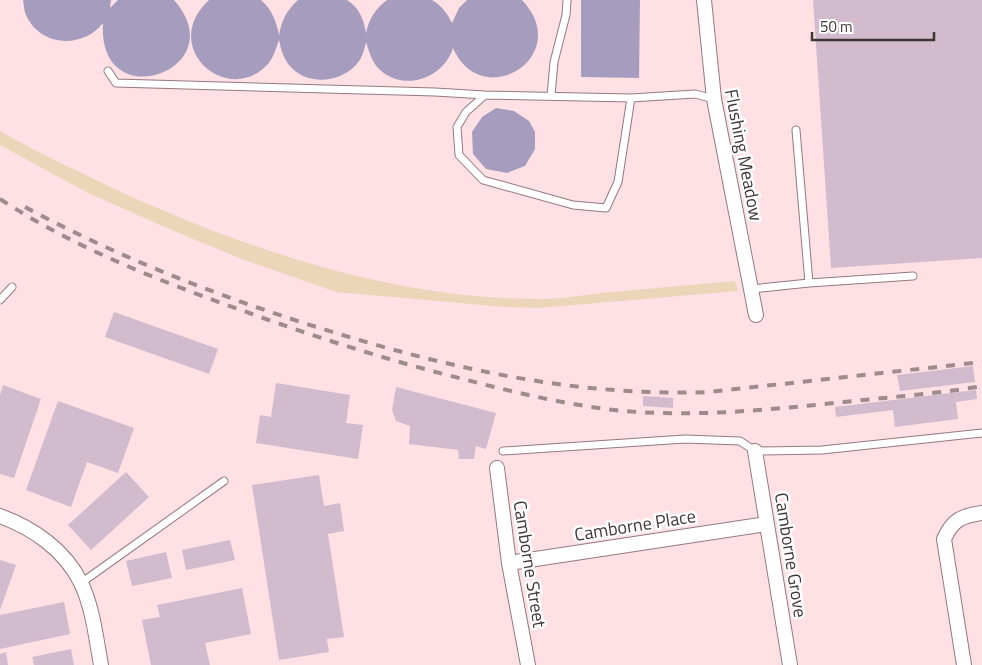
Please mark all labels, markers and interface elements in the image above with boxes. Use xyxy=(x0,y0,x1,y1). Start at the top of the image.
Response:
scale bar xyxy=(812,10,934,42)
text: 50 m xyxy=(820,15,853,38)
street label: Flushing Meadow xyxy=(718,87,770,224)
street label: Camborne Grove xyxy=(768,491,814,619)
street label: Camborne Street xyxy=(507,499,553,630)
street label: Camborne Place xyxy=(572,502,698,548)

